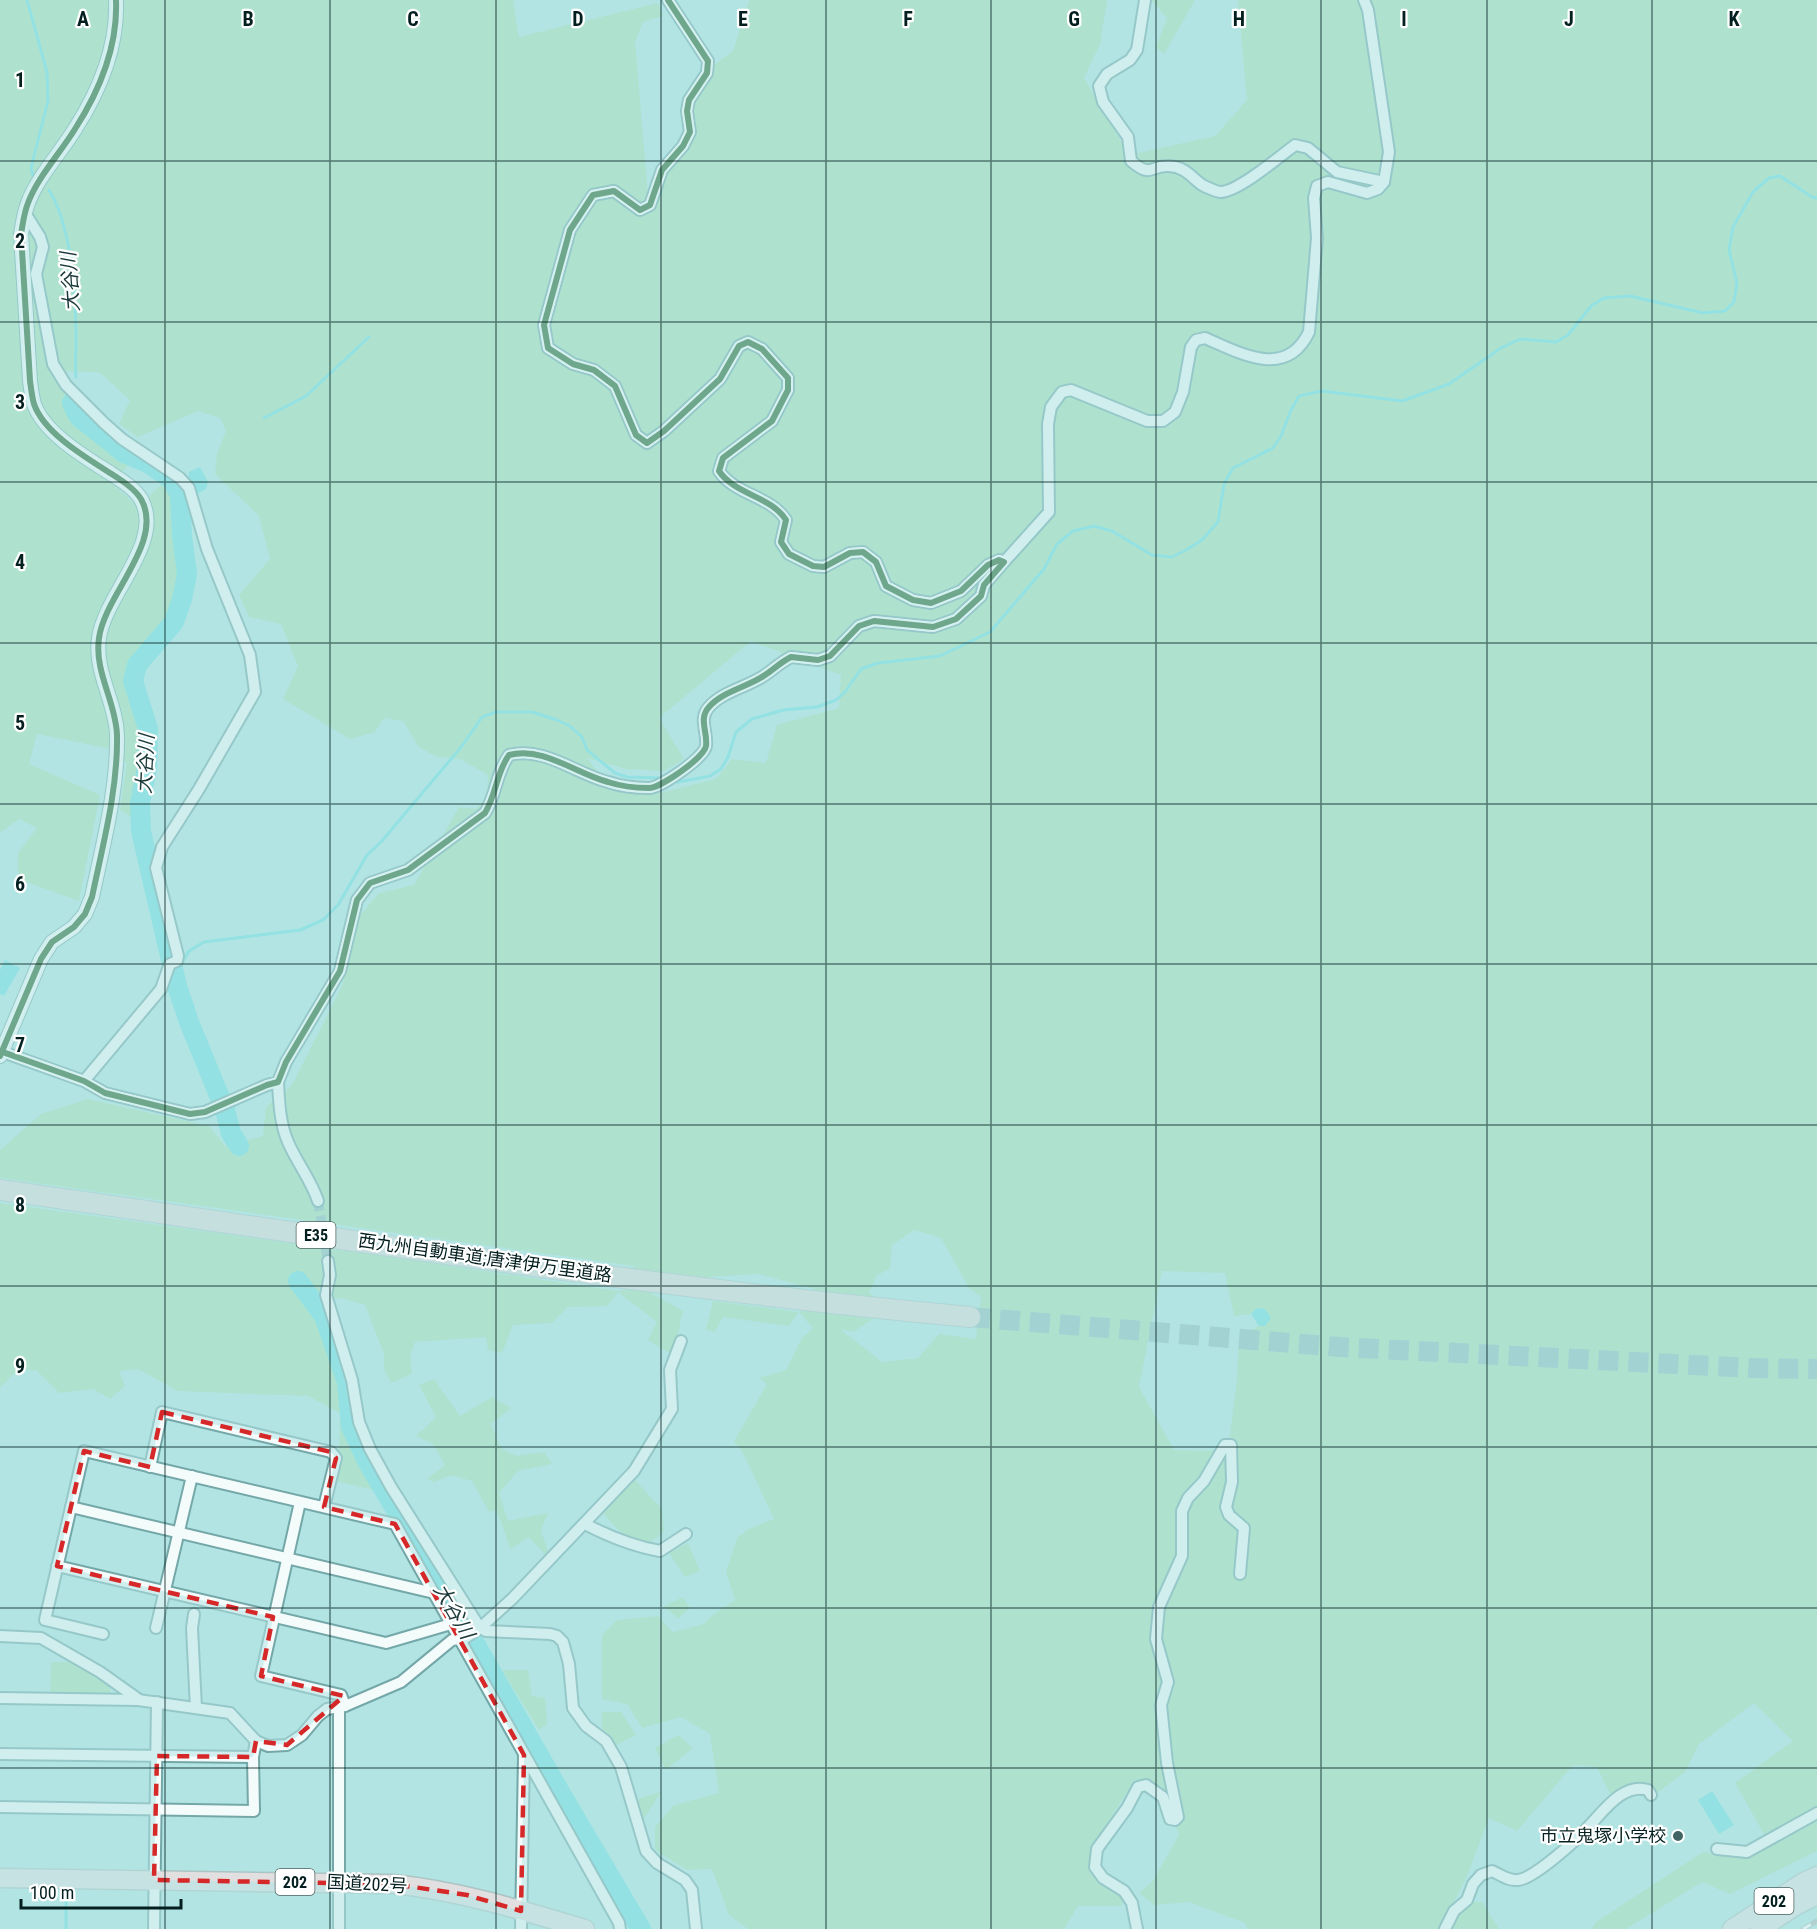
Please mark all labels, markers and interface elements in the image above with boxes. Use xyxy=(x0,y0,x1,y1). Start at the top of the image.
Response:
text: A xyxy=(77,7,89,31)
text: B xyxy=(242,7,254,31)
text: C xyxy=(407,7,419,31)
text: D xyxy=(572,7,584,31)
text: E xyxy=(738,7,748,31)
text: F xyxy=(903,7,913,31)
text: G xyxy=(1068,7,1080,31)
text: H xyxy=(1233,7,1245,31)
text: I xyxy=(1401,7,1407,31)
text: J xyxy=(1564,7,1574,31)
text: K xyxy=(1728,7,1740,31)
text: 1 xyxy=(15,68,25,92)
text: 2 xyxy=(15,229,25,253)
water label: 大谷川 xyxy=(56,249,84,313)
text: 3 xyxy=(15,390,25,414)
text: 4 xyxy=(15,550,25,574)
text: 5 xyxy=(15,711,25,735)
water label: 大谷川 xyxy=(131,731,159,795)
text: 6 xyxy=(15,872,25,896)
text: 7 xyxy=(15,1033,25,1057)
text: 8 xyxy=(15,1193,25,1217)
road number: E35 xyxy=(296,1222,336,1248)
street label: 西九州自動車道;唐津伊万里道路 xyxy=(357,1229,613,1286)
text: 9 xyxy=(15,1354,25,1378)
water label: 大谷川 xyxy=(429,1579,480,1645)
place label: 市立鬼塚小学校 xyxy=(1540,1825,1666,1846)
marker: 市立鬼塚小学校 xyxy=(1671,1829,1685,1843)
road number: 202 xyxy=(276,1869,314,1895)
street label: 国道202号 xyxy=(326,1871,408,1896)
scale bar xyxy=(21,1872,182,1910)
text: 100 m xyxy=(30,1882,74,1903)
road number: 202 xyxy=(1754,1888,1794,1914)

